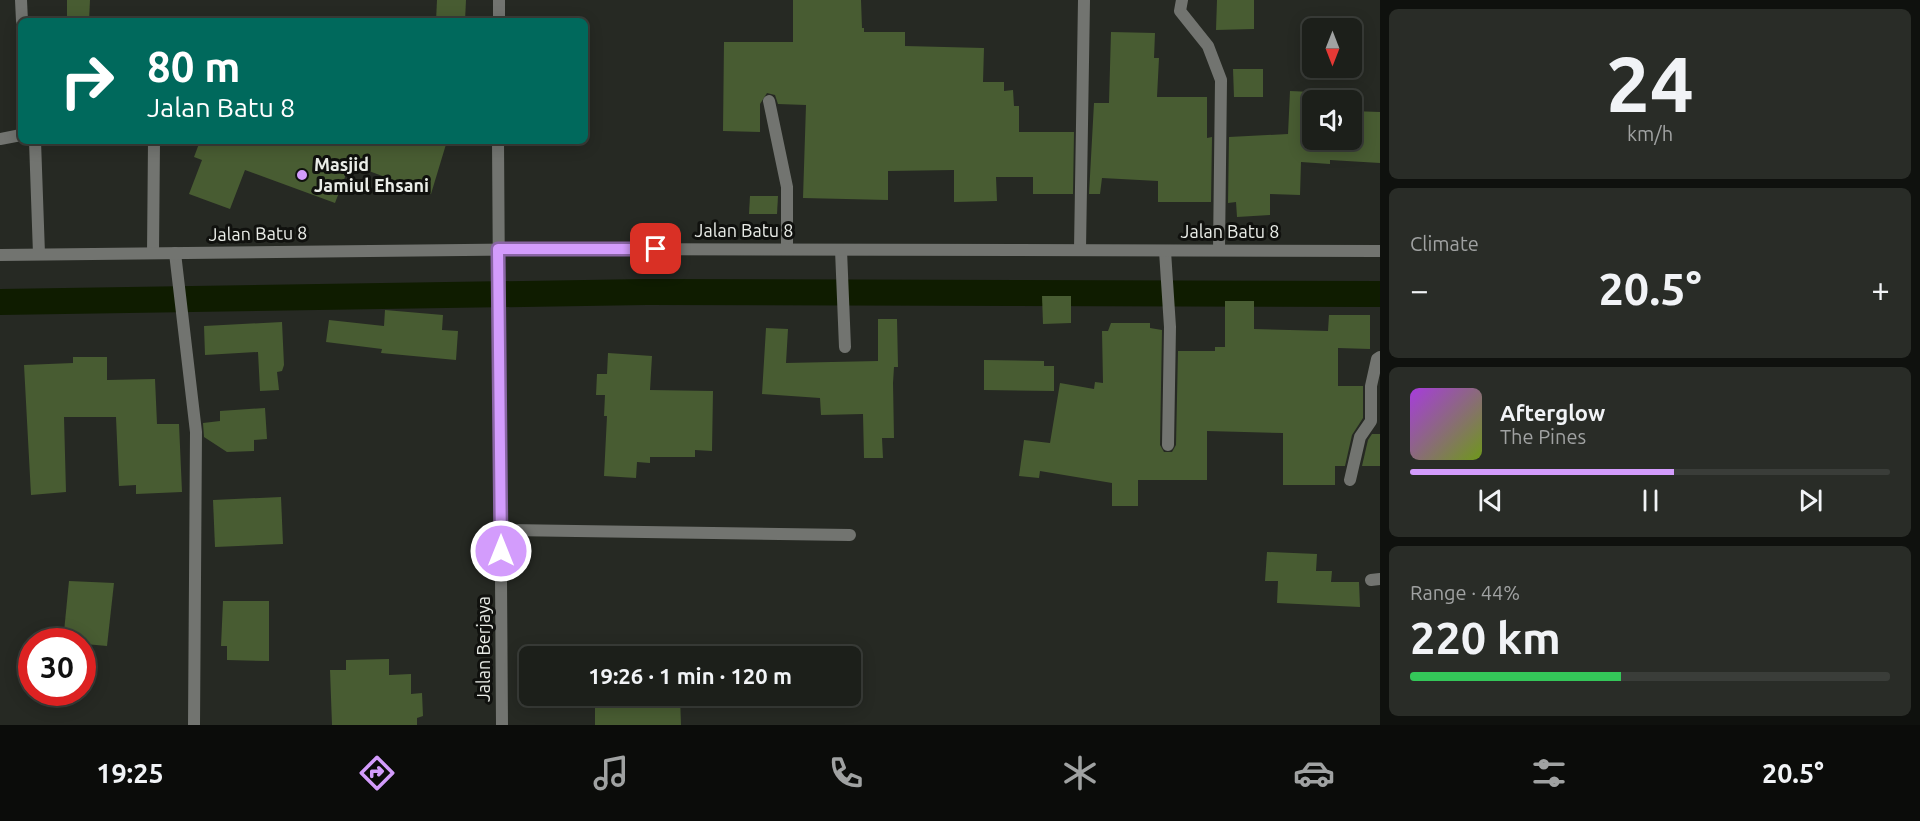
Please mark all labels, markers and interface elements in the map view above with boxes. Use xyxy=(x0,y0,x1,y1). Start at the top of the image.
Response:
north arrow xyxy=(1302,18,1362,78)
map controls xyxy=(1302,18,1362,150)
text: 24 xyxy=(1606,39,1694,127)
icon: right xyxy=(48,42,126,120)
text: 80 m xyxy=(147,43,241,90)
button: sound xyxy=(1302,90,1362,150)
text: Jalan Batu 8 xyxy=(147,92,295,122)
text: km/h xyxy=(1627,122,1673,145)
place label: Masjid Jamiul Ehsani xyxy=(314,154,429,195)
marker: Masjid Jamiul Ehsani xyxy=(295,168,309,182)
street label: Jalan Batu 8 xyxy=(695,220,793,240)
street label: Jalan Batu 8 xyxy=(1181,221,1279,241)
street label: Jalan Batu 8 xyxy=(208,222,308,244)
pin xyxy=(630,223,681,274)
icon: arrive xyxy=(639,232,672,265)
text: Climate xyxy=(1410,232,1479,255)
text: 20.5° xyxy=(1598,263,1702,314)
text: − xyxy=(1410,271,1429,308)
text: + xyxy=(1871,271,1890,308)
text: Afterglow xyxy=(1500,400,1605,425)
text: The Pines xyxy=(1500,425,1586,448)
icon: previous xyxy=(1474,484,1507,517)
icon: pause xyxy=(1634,484,1667,517)
icon: next xyxy=(1794,484,1827,517)
position arrow xyxy=(469,519,533,583)
text: Range · 44% xyxy=(1410,581,1520,604)
street label: Jalan Berjaya xyxy=(473,596,493,702)
text: 220 km xyxy=(1410,612,1561,663)
speed limit sign: 30 xyxy=(18,628,96,706)
text: 19:26 · 1 min · 120 m xyxy=(588,663,792,688)
icon: directions xyxy=(356,752,398,794)
icon: music xyxy=(590,752,632,794)
icon: phone xyxy=(825,752,867,794)
icon: climate xyxy=(1059,752,1101,794)
icon: car xyxy=(1293,752,1335,794)
icon: filters xyxy=(1528,752,1570,794)
text: 19:25 xyxy=(96,758,164,788)
text: 20.5° xyxy=(1762,758,1824,788)

